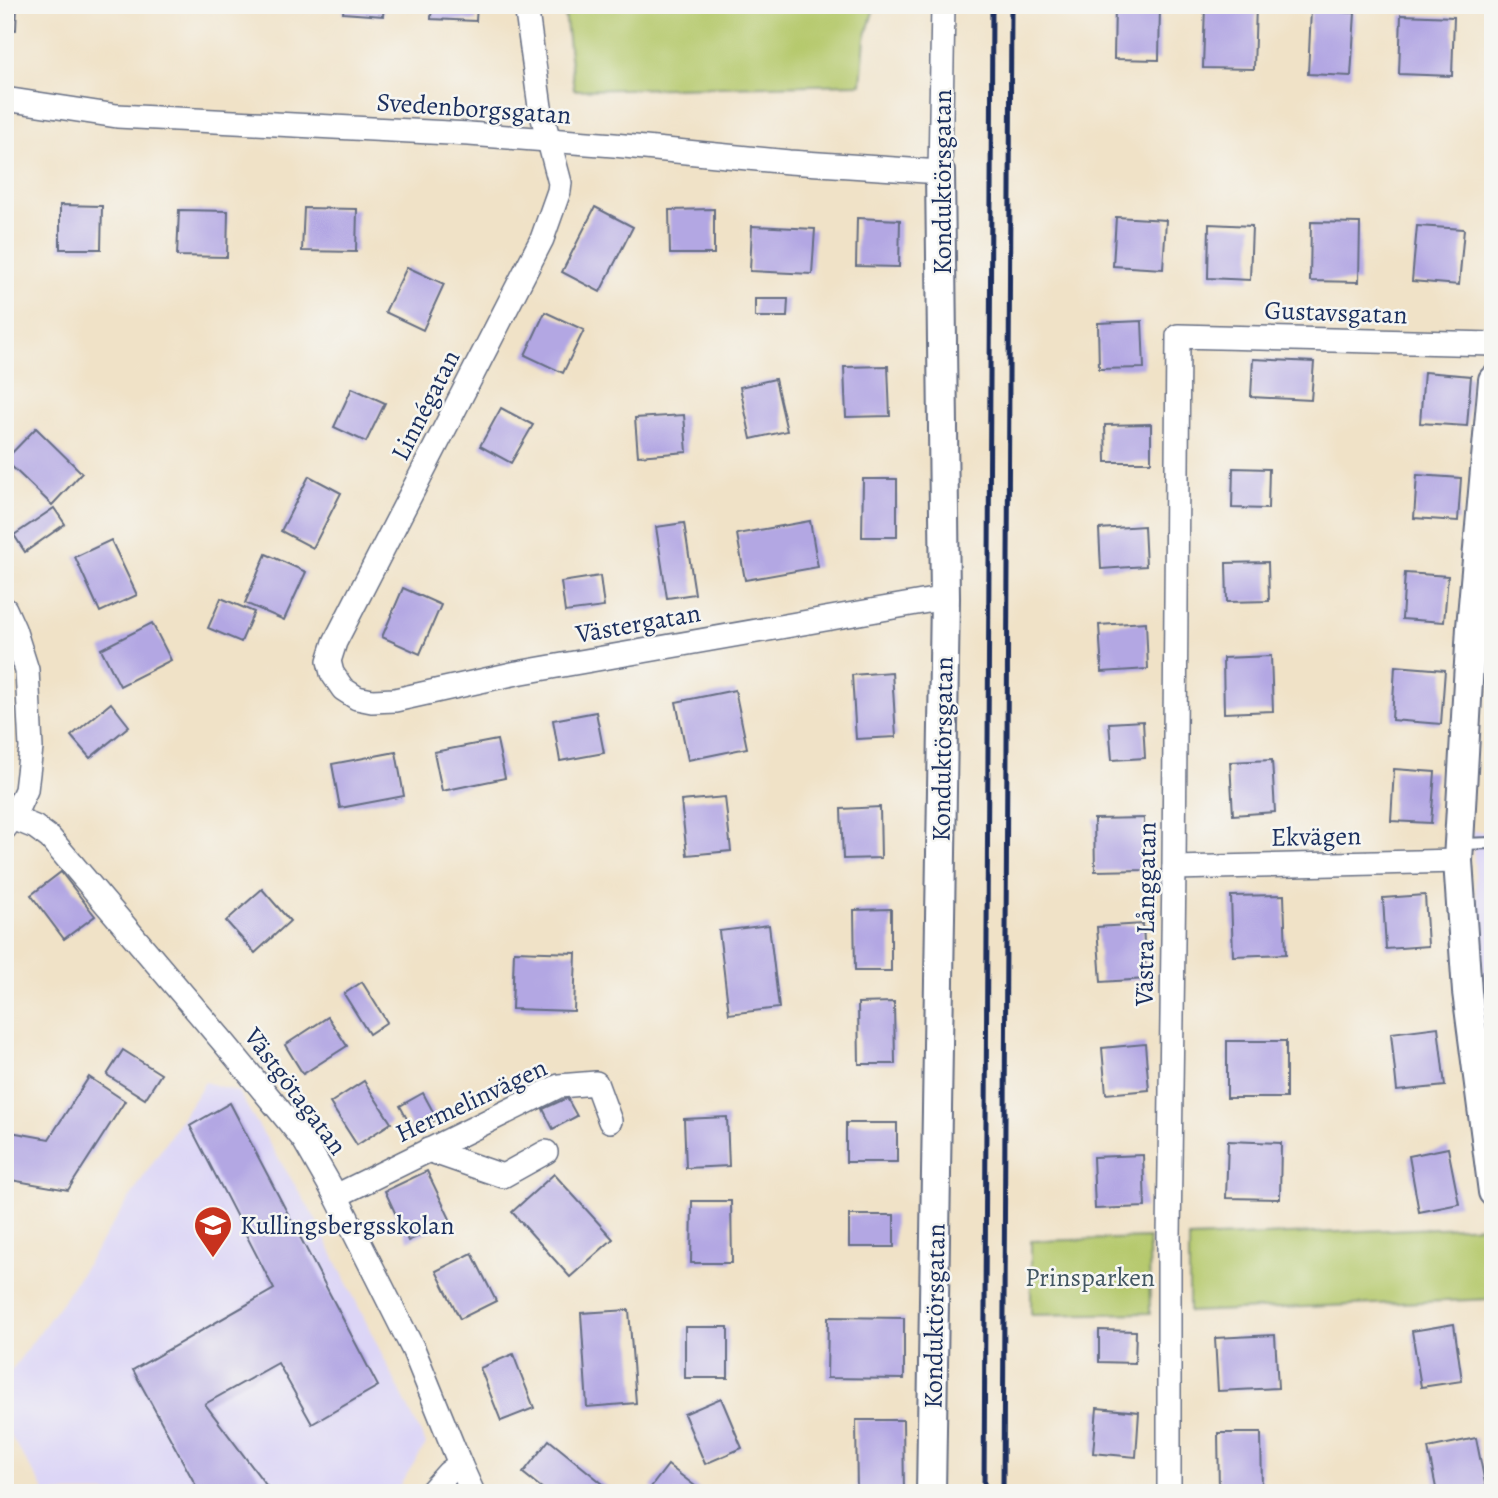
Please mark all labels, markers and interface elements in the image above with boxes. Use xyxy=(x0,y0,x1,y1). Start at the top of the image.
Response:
street label: Svedenborgsgatan xyxy=(375,84,573,133)
street label: Konduktörsgatan xyxy=(925,89,960,275)
street label: Gustavsgatan xyxy=(1264,293,1408,332)
street label: Linnégatan xyxy=(383,344,468,467)
street label: Västergatan xyxy=(572,595,703,652)
street label: Konduktörsgatan xyxy=(923,656,962,842)
street label: Ekvägen xyxy=(1270,818,1362,855)
street label: Västra Långgatan xyxy=(1126,822,1165,1007)
street label: Västgötagatan xyxy=(235,1020,355,1162)
street label: Hermelinvägen xyxy=(390,1050,553,1151)
school or university icon: Kullingsbergsskolan xyxy=(192,1204,234,1259)
place label: Kullingsbergsskolan xyxy=(240,1208,454,1243)
street label: Konduktörsgatan xyxy=(915,1223,954,1409)
park label: Prinsparken xyxy=(1025,1260,1155,1295)

